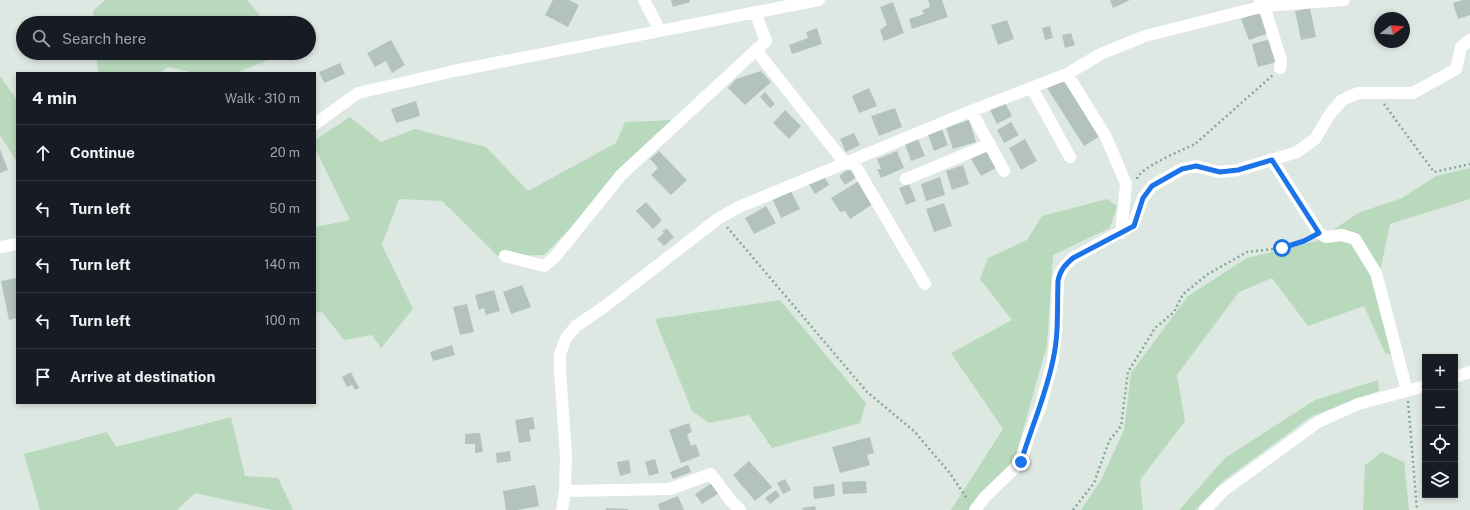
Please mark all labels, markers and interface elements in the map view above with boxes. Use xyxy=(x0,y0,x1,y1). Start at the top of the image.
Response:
north arrow xyxy=(1374,12,1410,48)
search box xyxy=(16,16,316,60)
icon: search xyxy=(30,27,52,49)
text: Search here xyxy=(62,30,146,47)
text: 4 min xyxy=(32,88,77,108)
text: Walk · 310 m xyxy=(225,91,300,106)
icon: ahead xyxy=(32,142,54,164)
text: Continue xyxy=(70,144,135,161)
text: 20 m xyxy=(270,145,300,160)
icon: left xyxy=(32,198,54,220)
text: Turn left xyxy=(70,200,131,217)
text: 50 m xyxy=(269,201,300,216)
route start xyxy=(1273,239,1291,257)
icon: left xyxy=(32,254,54,276)
text: Turn left xyxy=(70,256,131,273)
text: 140 m xyxy=(264,257,300,272)
icon: left xyxy=(32,310,54,332)
text: Turn left xyxy=(70,312,131,329)
text: 100 m xyxy=(264,313,300,328)
map controls xyxy=(1422,354,1458,498)
button: + xyxy=(1422,354,1458,390)
icon: arrive xyxy=(32,366,54,388)
text: Arrive at destination xyxy=(70,368,215,385)
button: − xyxy=(1422,390,1458,426)
button: locate xyxy=(1422,426,1458,462)
route end xyxy=(1012,453,1030,471)
button: layers xyxy=(1422,462,1458,498)

